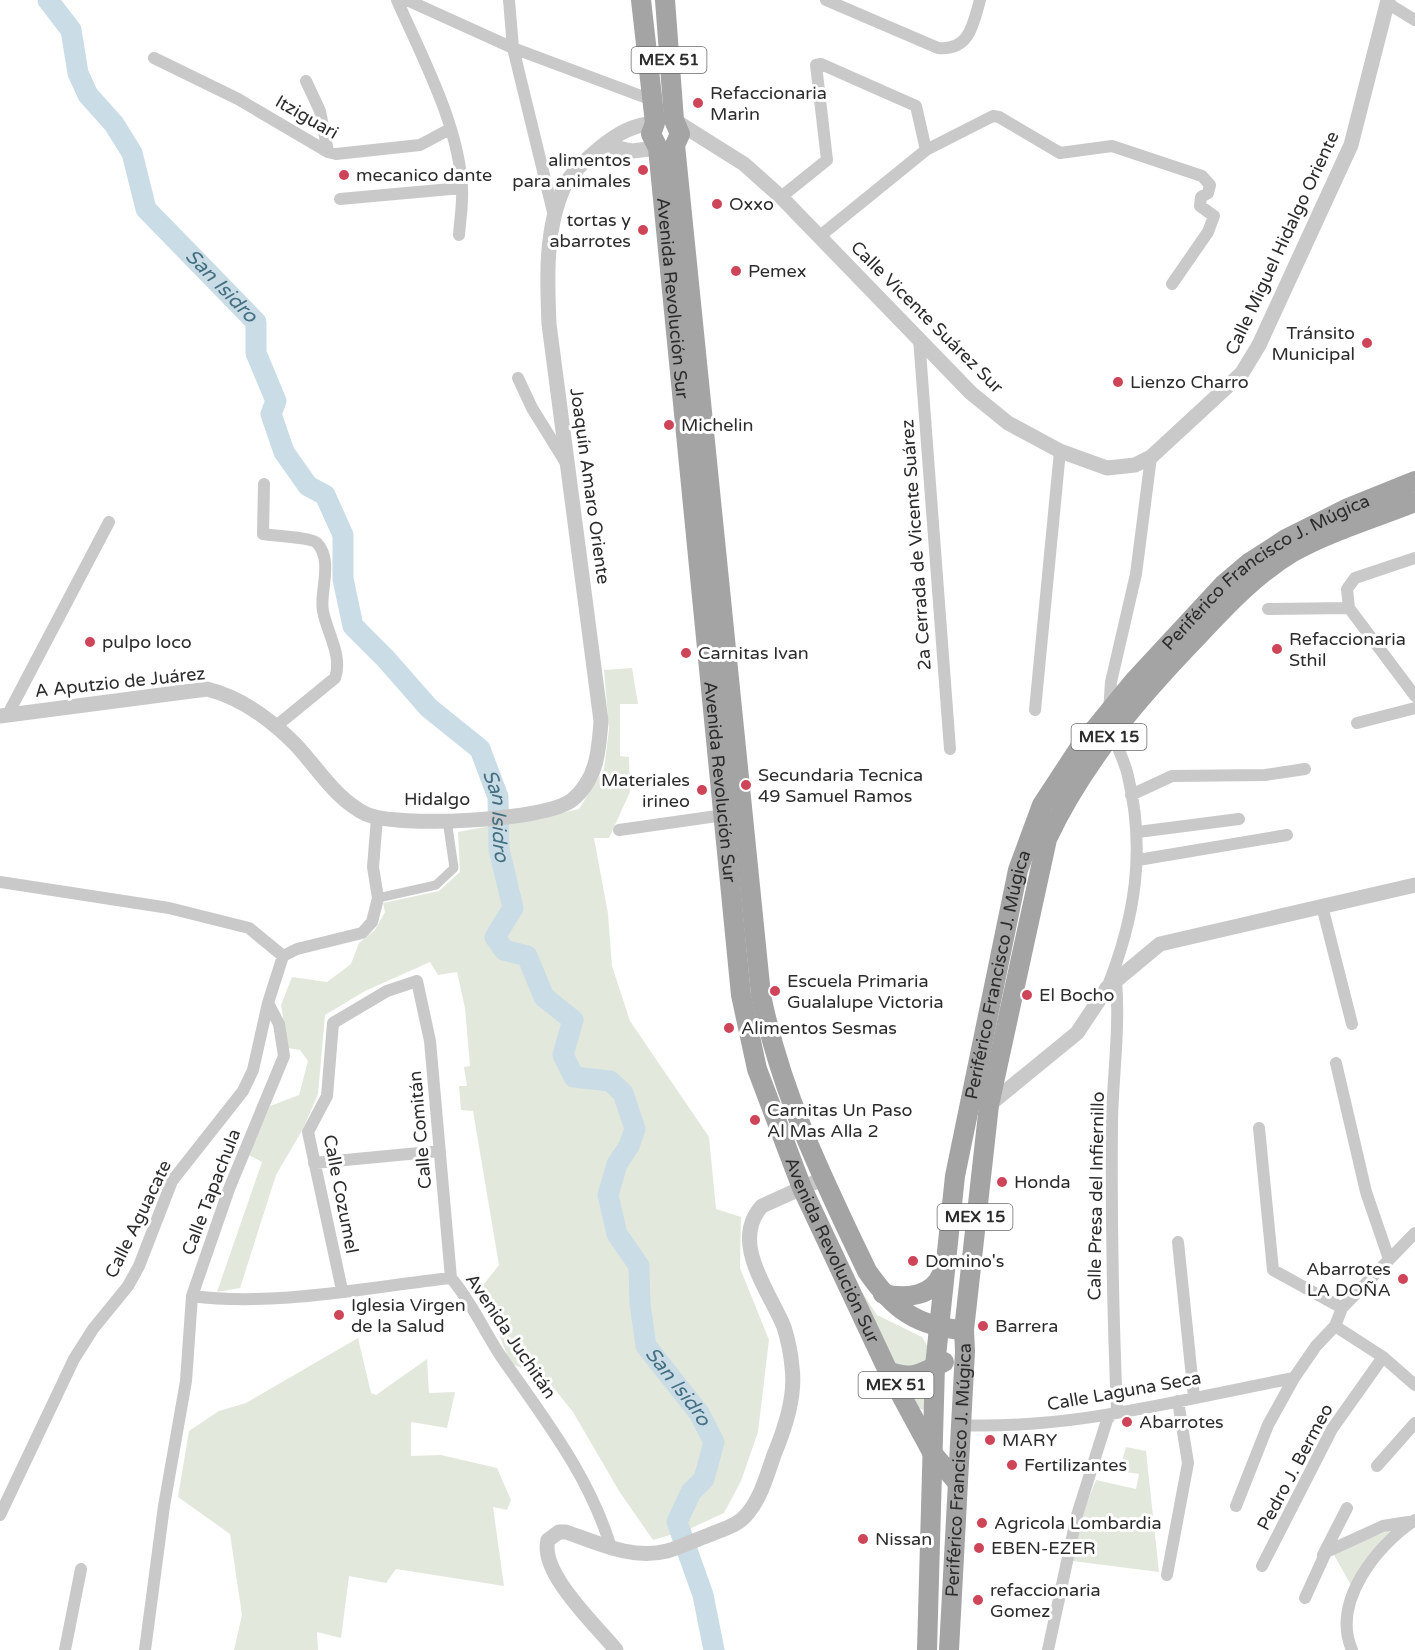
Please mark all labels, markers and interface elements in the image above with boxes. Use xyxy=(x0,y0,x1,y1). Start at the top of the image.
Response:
road number: MEX 51 xyxy=(632,47,706,73)
place label: Refaccionaria Marìn xyxy=(710,82,827,125)
street label: Itziguari xyxy=(272,90,342,144)
marker: Refaccionaria Marìn xyxy=(691,96,705,110)
street label: Calle Miguel Hidalgo Oriente xyxy=(1220,128,1344,358)
place label: alimentos para animales xyxy=(512,149,631,192)
marker: alimentos para animales xyxy=(636,163,650,177)
place label: mecanico dante xyxy=(356,164,492,186)
marker: mecanico dante xyxy=(337,168,351,182)
place label: Oxxo xyxy=(729,193,774,215)
street label: Avenida Revolución Sur xyxy=(652,196,694,400)
marker: Oxxo xyxy=(710,197,724,211)
place label: tortas y abarrotes xyxy=(549,209,631,252)
marker: tortas y abarrotes xyxy=(636,223,650,237)
street label: Calle Vicente Suárez Sur xyxy=(846,236,1008,398)
water label: San Isidro xyxy=(180,244,263,329)
place label: Pemex xyxy=(748,260,806,282)
marker: Pemex xyxy=(729,264,743,278)
place label: Tránsito Municipal xyxy=(1271,322,1355,365)
marker: Tránsito Municipal xyxy=(1360,336,1374,350)
place label: Lienzo Charro xyxy=(1130,371,1249,393)
marker: Lienzo Charro xyxy=(1111,375,1125,389)
street label: Joaquín Amaro Oriente xyxy=(565,387,615,585)
place label: Michelin xyxy=(681,414,753,436)
marker: Michelin xyxy=(662,418,676,432)
street label: 2a Cerrada de Vicente Suárez xyxy=(896,419,936,671)
street label: Periférico Francisco J. Múgica xyxy=(1157,489,1373,655)
place label: Refaccionaria Sthil xyxy=(1289,628,1406,671)
place label: pulpo loco xyxy=(102,631,192,653)
marker: pulpo loco xyxy=(83,635,97,649)
place label: Carnitas Ivan xyxy=(698,642,809,664)
marker: Refaccionaria Sthil xyxy=(1270,642,1284,656)
marker: Carnitas Ivan xyxy=(679,646,693,660)
street label: A Aputzio de Juárez xyxy=(34,662,206,702)
street label: Avenida Revolución Sur xyxy=(699,680,741,884)
road number: MEX 15 xyxy=(1072,724,1146,750)
place label: Secundaria Tecnica 49 Samuel Ramos xyxy=(758,764,923,807)
water label: San Isidro xyxy=(477,767,514,865)
place label: Materiales irineo xyxy=(601,769,690,812)
marker: Secundaria Tecnica 49 Samuel Ramos xyxy=(739,778,753,792)
marker: Materiales irineo xyxy=(695,783,709,797)
street label: Hidalgo xyxy=(404,788,470,810)
street label: Periférico Francisco J. Múgica xyxy=(960,847,1035,1101)
place label: Escuela Primaria Gualalupe Victoria xyxy=(787,970,944,1013)
marker: Escuela Primaria Gualalupe Victoria xyxy=(768,984,782,998)
place label: El Bocho xyxy=(1039,984,1115,1006)
marker: El Bocho xyxy=(1020,988,1034,1002)
place label: Alimentos Sesmas xyxy=(741,1017,897,1039)
marker: Alimentos Sesmas xyxy=(722,1021,736,1035)
street label: Calle Comitán xyxy=(404,1070,436,1190)
street label: Calle Presa del Infiernillo xyxy=(1083,1091,1109,1301)
place label: Carnitas Un Paso Al Mas Alla 2 xyxy=(767,1099,913,1142)
marker: Carnitas Un Paso Al Mas Alla 2 xyxy=(748,1113,762,1127)
street label: Calle Tapachula xyxy=(177,1126,245,1258)
street label: Calle Cozumel xyxy=(319,1133,363,1255)
street label: Avenida Revolución Sur xyxy=(780,1154,884,1347)
street label: Calle Aguacate xyxy=(100,1156,176,1282)
place label: Honda xyxy=(1014,1171,1071,1193)
marker: Honda xyxy=(995,1175,1009,1189)
road number: MEX 15 xyxy=(938,1204,1012,1230)
place label: Domino's xyxy=(925,1250,1004,1272)
marker: Domino's xyxy=(906,1254,920,1268)
place label: Abarrotes LA DOÑA xyxy=(1306,1258,1391,1301)
street label: Avenida Juchitán xyxy=(461,1269,561,1403)
marker: Abarrotes LA DOÑA xyxy=(1396,1272,1410,1286)
place label: Iglesia Virgen de la Salud xyxy=(351,1294,466,1337)
marker: Iglesia Virgen de la Salud xyxy=(332,1308,346,1322)
place label: Barrera xyxy=(995,1315,1058,1337)
marker: Barrera xyxy=(976,1319,990,1333)
water label: San Isidro xyxy=(640,1343,716,1431)
street label: Periférico Francisco J. Múgica xyxy=(941,1343,976,1598)
street label: Calle Laguna Seca xyxy=(1045,1367,1203,1415)
road number: MEX 51 xyxy=(858,1372,934,1398)
street label: Pedro J. Bermeo xyxy=(1252,1400,1338,1534)
place label: Abarrotes xyxy=(1139,1411,1224,1433)
marker: Abarrotes xyxy=(1120,1415,1134,1429)
place label: MARY xyxy=(1002,1429,1058,1451)
marker: MARY xyxy=(983,1433,997,1447)
place label: Fertilizantes xyxy=(1024,1454,1127,1476)
marker: Fertilizantes xyxy=(1005,1458,1019,1472)
place label: Agricola Lombardia xyxy=(994,1512,1162,1534)
marker: Agricola Lombardia xyxy=(975,1516,989,1530)
place label: Nissan xyxy=(875,1528,932,1550)
marker: Nissan xyxy=(856,1532,870,1546)
place label: EBEN-EZER xyxy=(991,1537,1096,1559)
marker: EBEN-EZER xyxy=(972,1541,986,1555)
place label: refaccionaria Gomez xyxy=(990,1579,1101,1622)
marker: refaccionaria Gomez xyxy=(971,1593,985,1607)

